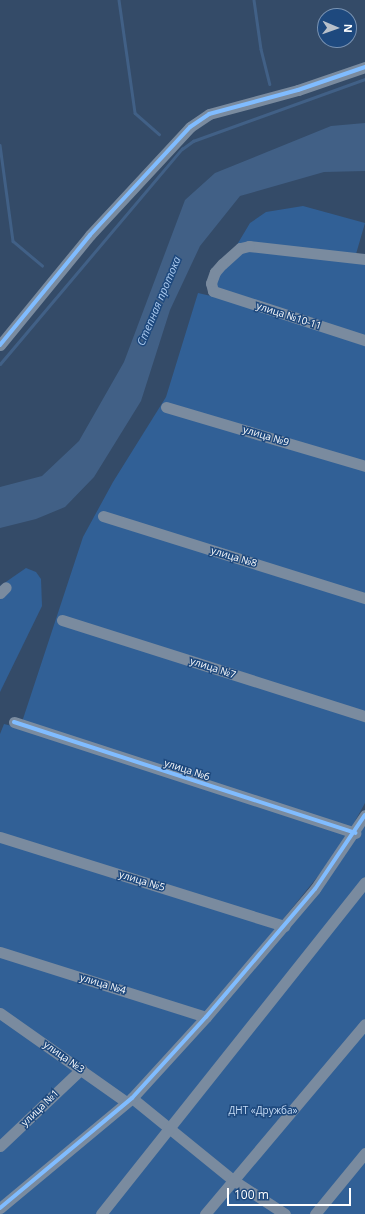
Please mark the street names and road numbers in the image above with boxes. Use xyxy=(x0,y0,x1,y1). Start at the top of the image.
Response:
street label: улица №10-11 xyxy=(255,300,323,332)
street label: улица №9 xyxy=(242,423,290,449)
street label: улица №8 xyxy=(210,544,258,570)
street label: улица №7 xyxy=(189,655,237,681)
street label: улица №6 xyxy=(163,757,211,783)
street label: улица №5 xyxy=(118,868,166,894)
street label: улица №4 xyxy=(79,971,127,997)
street label: улица №3 xyxy=(41,1038,87,1076)
street label: улица №1 xyxy=(19,1087,61,1129)

